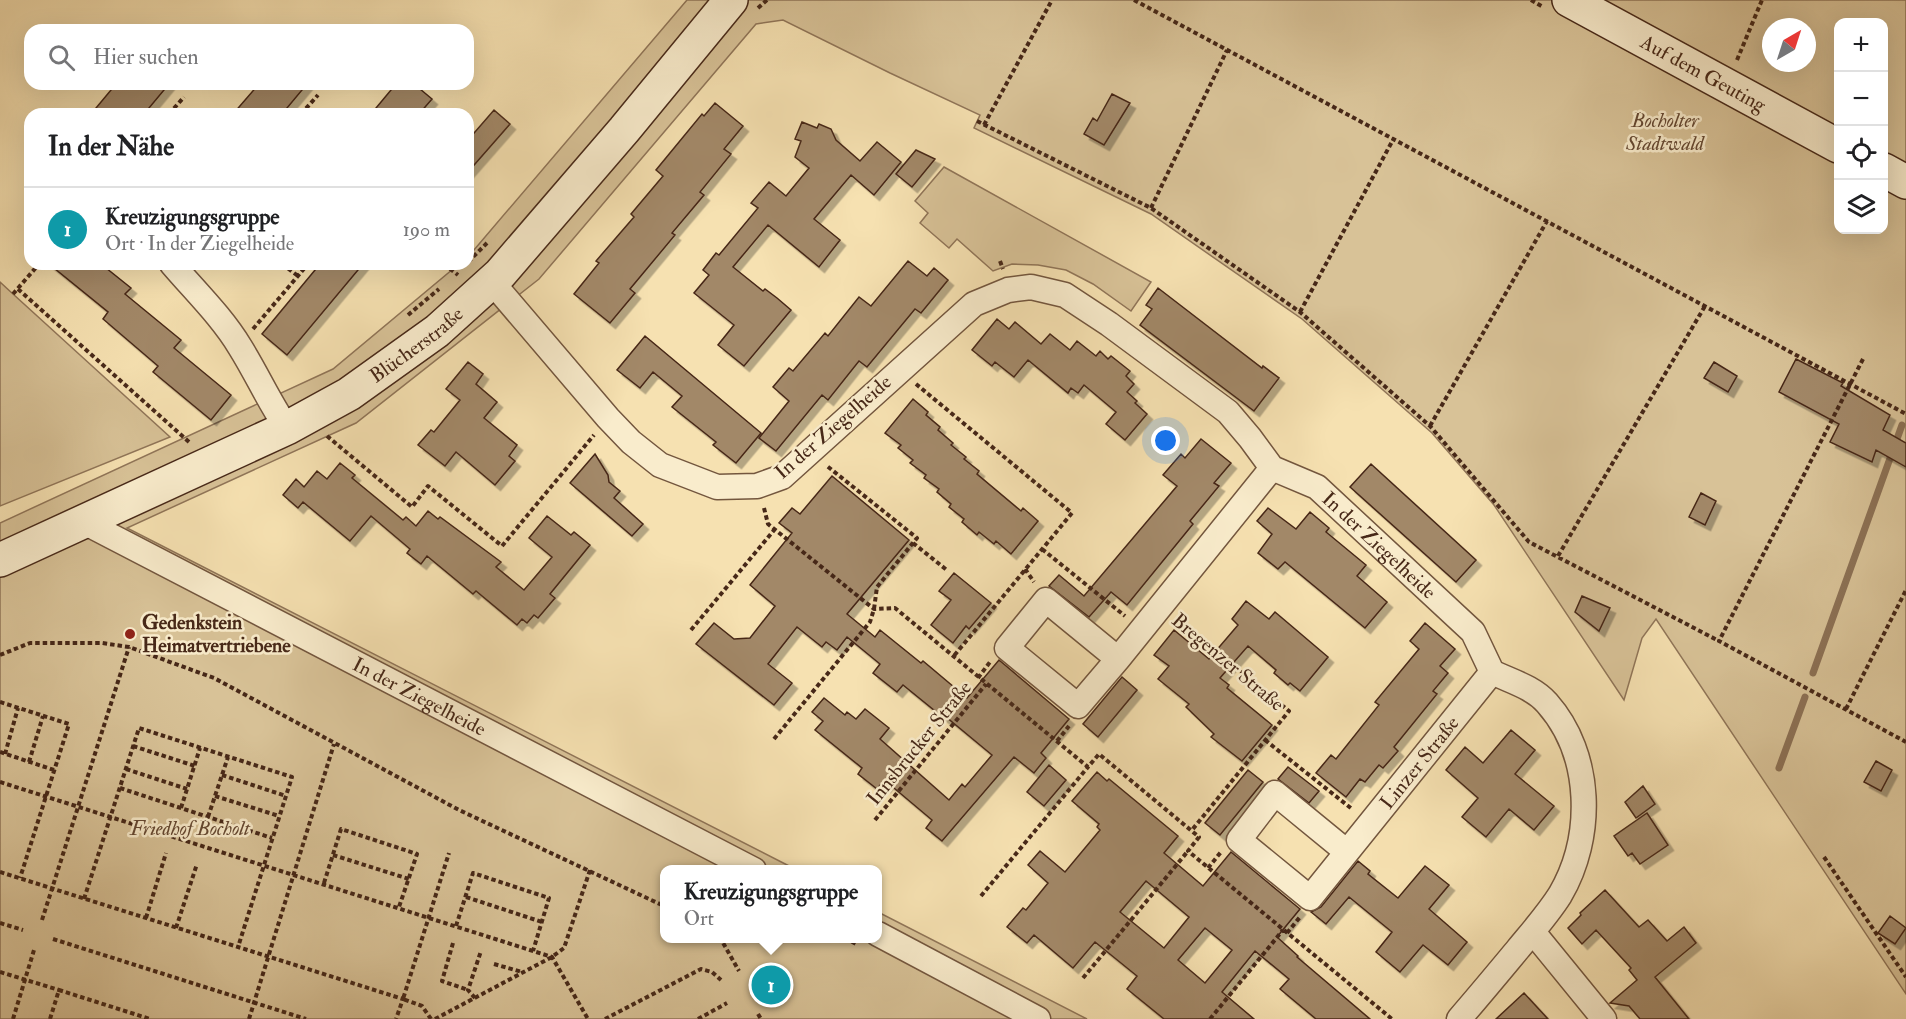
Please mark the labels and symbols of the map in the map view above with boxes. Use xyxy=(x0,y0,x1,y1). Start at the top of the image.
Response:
north arrow xyxy=(1762,18,1816,72)
street label: Auf dem Geuting xyxy=(1636,28,1772,118)
park label: Bocholter Stadtwald xyxy=(1625,108,1706,156)
street label: Blücherstraße xyxy=(364,301,468,388)
street label: In der Ziegelheide xyxy=(769,369,897,485)
your location xyxy=(1151,426,1180,455)
street label: In der Ziegelheide xyxy=(1317,486,1442,604)
street label: Bregenzer Straße xyxy=(1167,608,1289,716)
place label: Gedenkstein Heimatvertriebene xyxy=(142,610,291,658)
marker: Gedenkstein Heimatvertriebene xyxy=(123,627,137,641)
street label: In der Ziegelheide xyxy=(349,651,490,741)
street label: Innsbrucker Straße xyxy=(861,676,977,810)
street label: Linzer Straße xyxy=(1374,711,1464,814)
park label: Friedhof Bocholt xyxy=(129,816,251,841)
pin: 1 xyxy=(752,962,790,1008)

